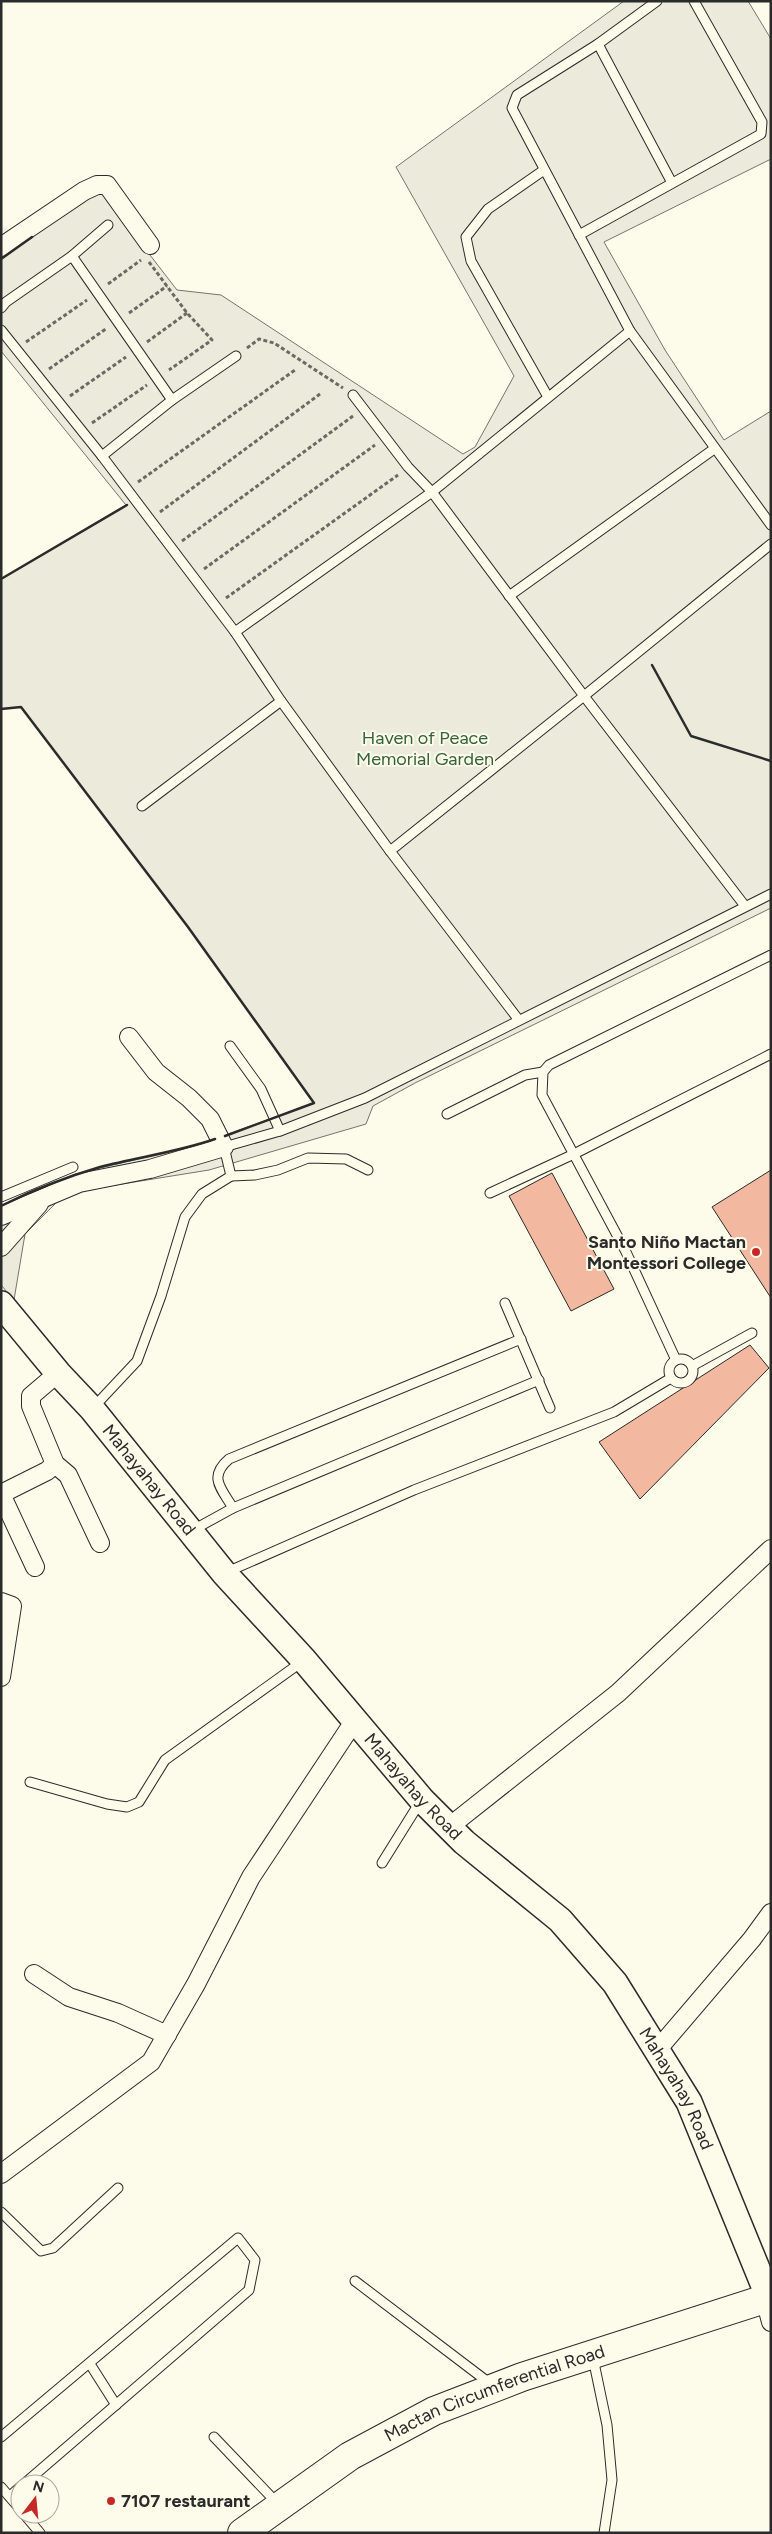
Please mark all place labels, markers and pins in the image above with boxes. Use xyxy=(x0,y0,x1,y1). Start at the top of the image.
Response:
place label: Santo Niño Mactan Montessori College xyxy=(587,1231,746,1274)
marker: Santo Niño Mactan Montessori College xyxy=(750,1246,762,1258)
place label: 7107 restaurant xyxy=(121,2490,251,2512)
marker: 7107 restaurant xyxy=(105,2495,117,2507)

